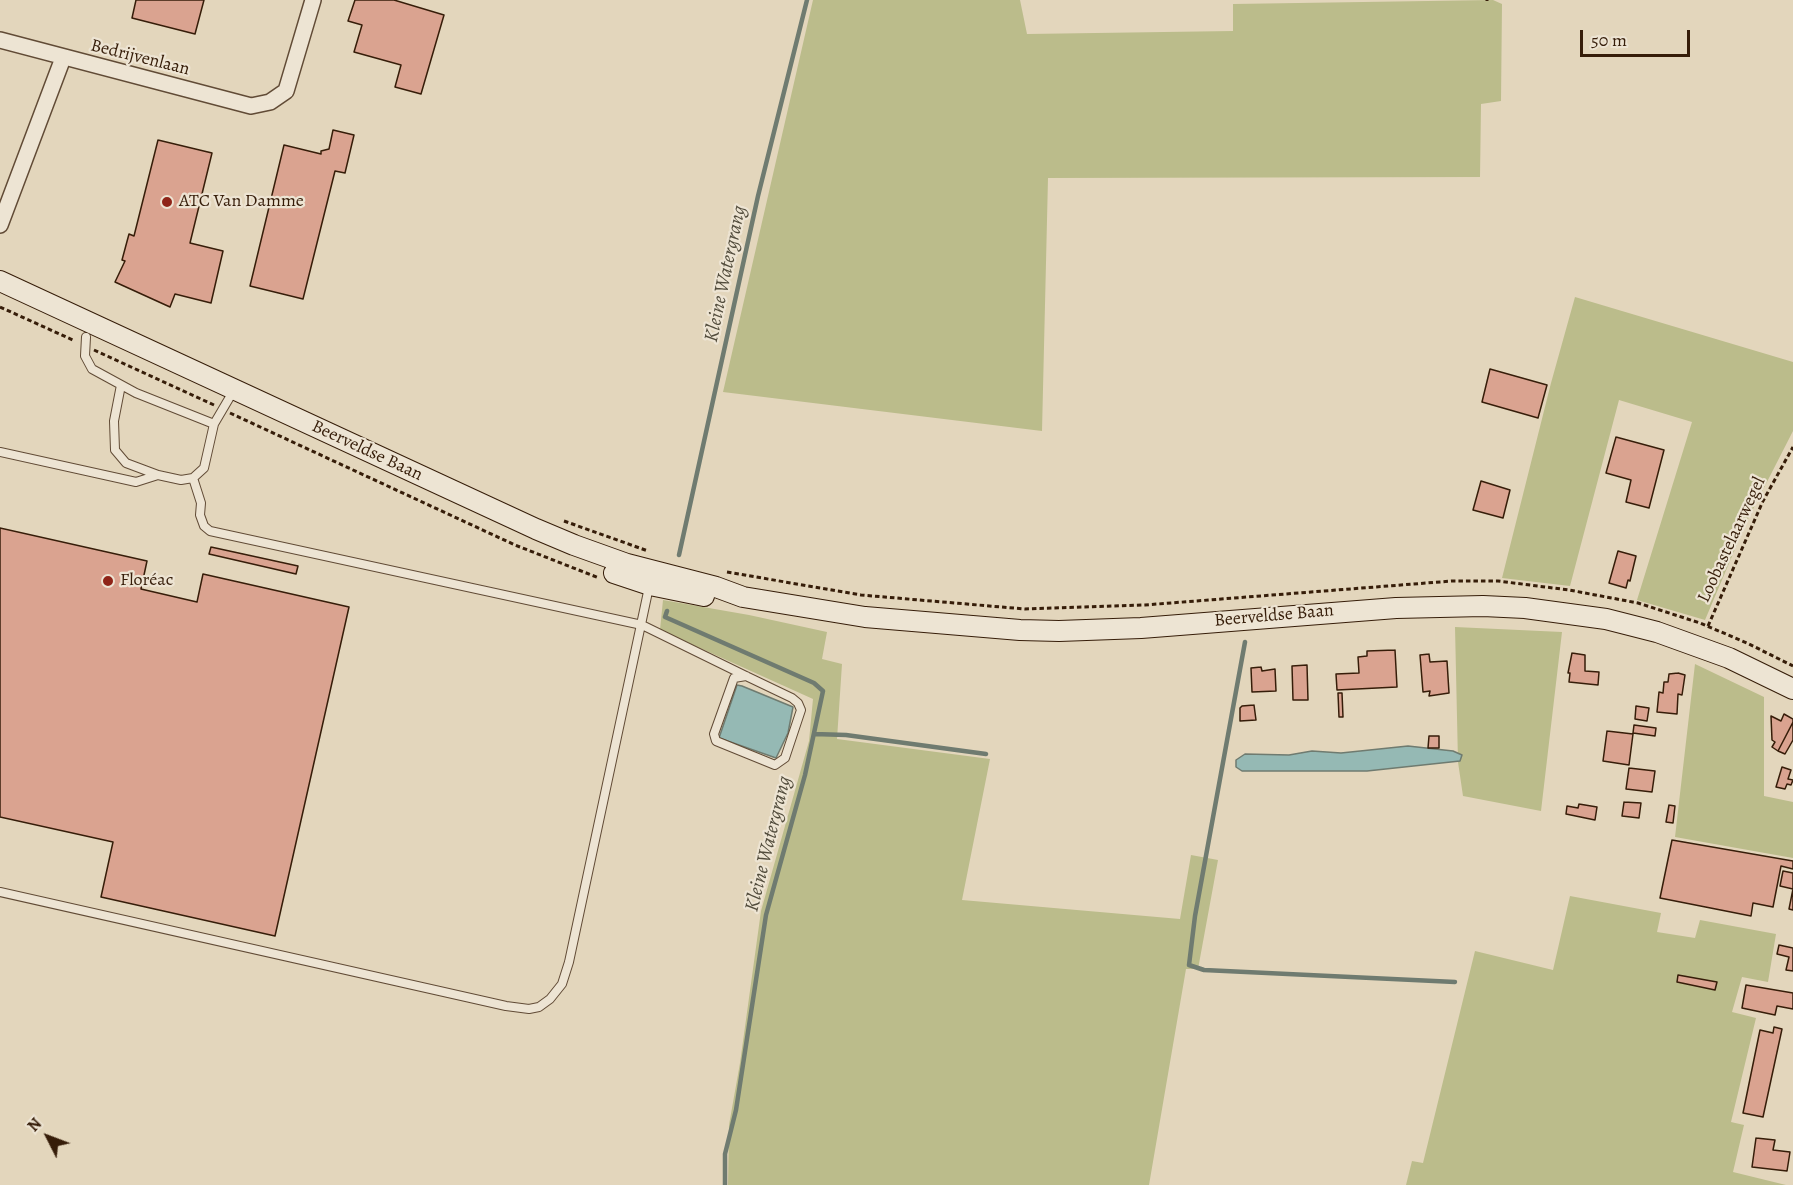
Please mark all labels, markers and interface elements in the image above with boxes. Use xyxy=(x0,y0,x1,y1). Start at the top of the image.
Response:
scale bar xyxy=(1583,18,1692,56)
text: 50 m xyxy=(1591,28,1627,52)
street label: Bedrijvenlaan xyxy=(88,35,192,81)
place label: ATC Van Damme xyxy=(179,191,304,213)
marker: ATC Van Damme xyxy=(160,195,174,209)
water label: Kleine Watergrang xyxy=(700,204,752,344)
street label: Beerveldse Baan xyxy=(308,416,426,486)
street label: Loobastelaarwegel xyxy=(1693,474,1771,606)
place label: Floréac xyxy=(120,570,173,592)
marker: Floréac xyxy=(101,574,115,588)
street label: Beerveldse Baan xyxy=(1213,600,1335,632)
water label: Kleine Watergrang xyxy=(741,774,797,914)
north arrow xyxy=(18,1107,78,1167)
text: N xyxy=(23,1113,47,1137)

